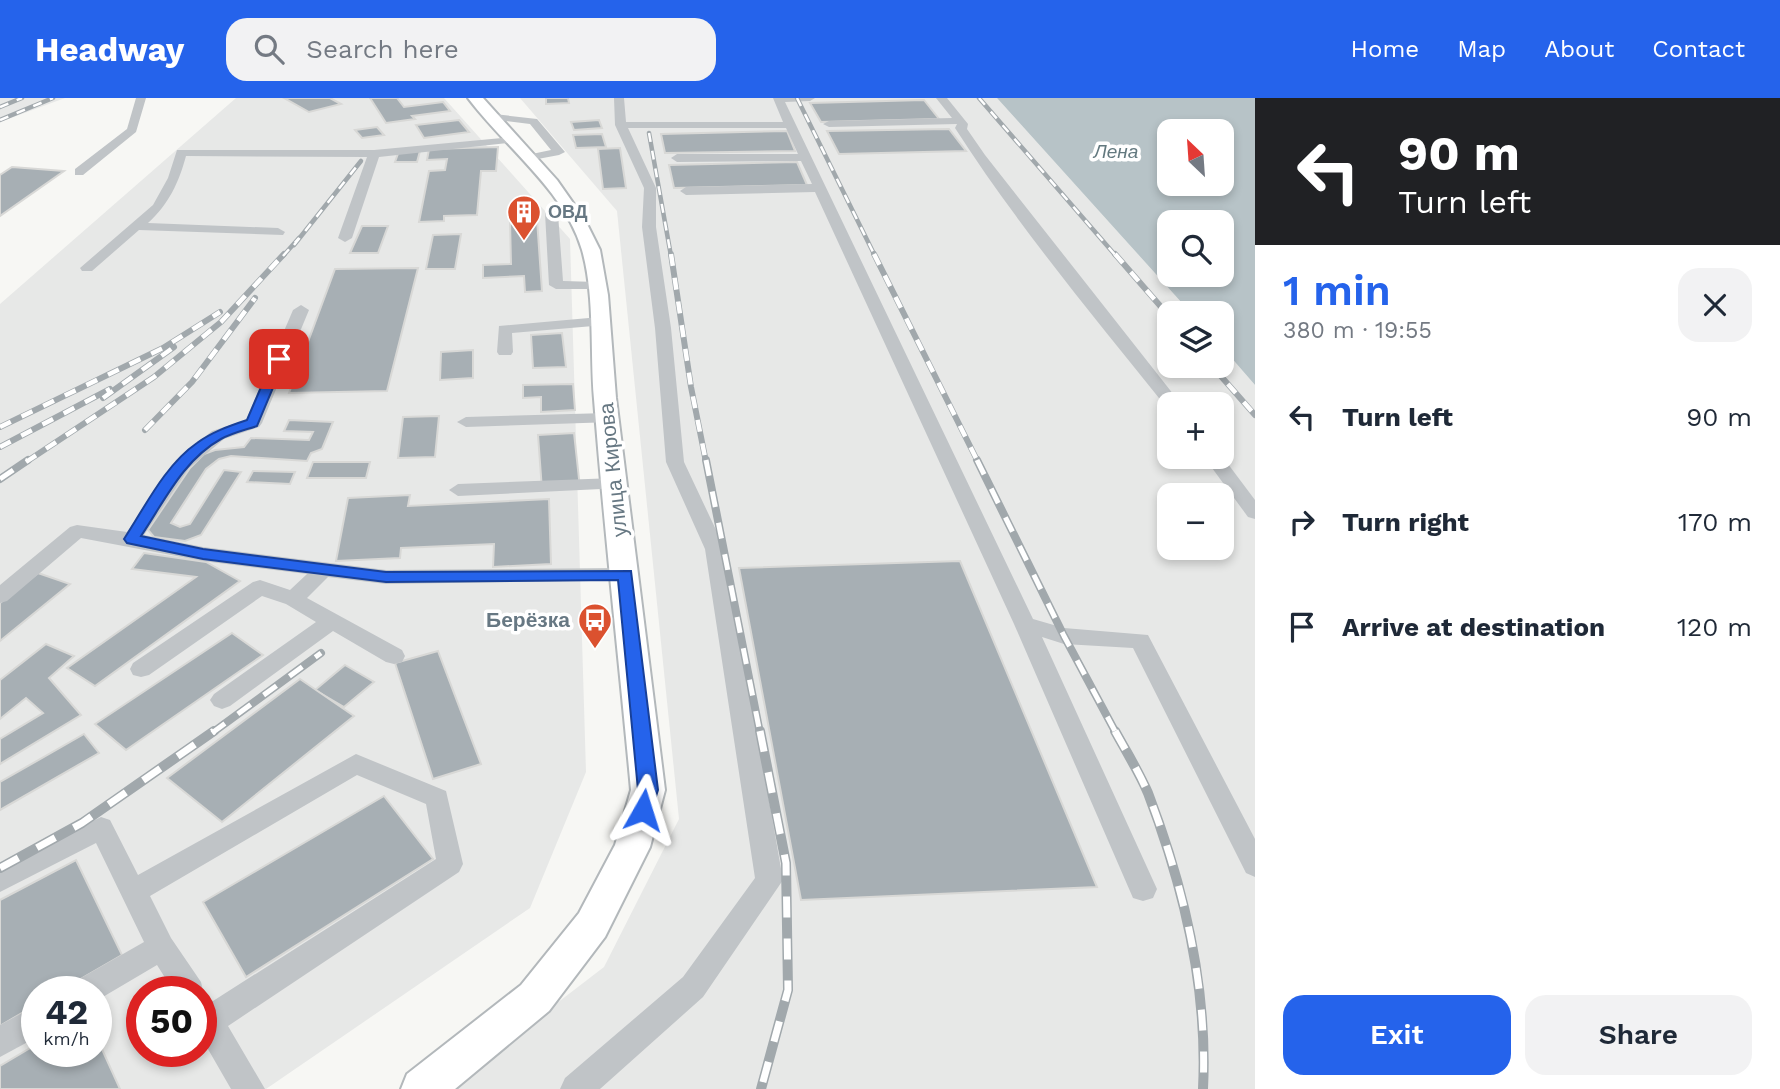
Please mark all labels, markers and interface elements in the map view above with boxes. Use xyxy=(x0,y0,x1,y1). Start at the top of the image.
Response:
search box xyxy=(226,18,716,81)
text: Headway xyxy=(35,30,184,69)
icon: search xyxy=(250,30,288,68)
text: Search here xyxy=(306,34,459,64)
text: Home xyxy=(1351,35,1419,63)
text: Map xyxy=(1457,35,1506,63)
text: About xyxy=(1544,35,1614,63)
text: Contact xyxy=(1652,35,1745,63)
north arrow xyxy=(1157,119,1234,196)
map controls xyxy=(1157,119,1234,560)
text: 90 m xyxy=(1398,124,1520,182)
icon: left xyxy=(1283,126,1374,217)
water label: Лена xyxy=(1092,140,1138,163)
text: Turn left xyxy=(1398,183,1531,221)
building icon: ОВД xyxy=(505,193,543,242)
place label: ОВД xyxy=(548,201,588,222)
button: search xyxy=(1157,210,1234,287)
text: 1 min xyxy=(1283,266,1391,315)
button: close xyxy=(1678,268,1752,342)
button: layers xyxy=(1157,301,1234,378)
text: 380 m · 19:55 xyxy=(1283,317,1432,344)
pin xyxy=(249,329,309,389)
icon: arrive xyxy=(260,340,298,378)
button: + xyxy=(1157,392,1234,469)
icon: left xyxy=(1283,398,1321,436)
street label: улица Кирова xyxy=(593,401,632,538)
text: Turn left xyxy=(1342,402,1453,432)
text: 90 m xyxy=(1686,402,1752,432)
button: − xyxy=(1157,483,1234,560)
icon: right xyxy=(1283,503,1321,541)
text: Turn right xyxy=(1342,507,1469,537)
text: 170 m xyxy=(1678,507,1752,537)
bus stop icon: Берёзка xyxy=(576,601,614,650)
place label: Берёзка xyxy=(486,607,570,632)
icon: arrive xyxy=(1283,608,1321,646)
text: Arrive at destination xyxy=(1342,612,1605,642)
text: 120 m xyxy=(1677,612,1752,642)
position arrow xyxy=(606,773,680,847)
speed limit sign: 50 xyxy=(126,976,217,1067)
text: 42 xyxy=(45,991,88,1033)
button: Exit xyxy=(1283,995,1511,1075)
button: Share xyxy=(1525,995,1752,1075)
text: km/h xyxy=(43,1028,90,1049)

